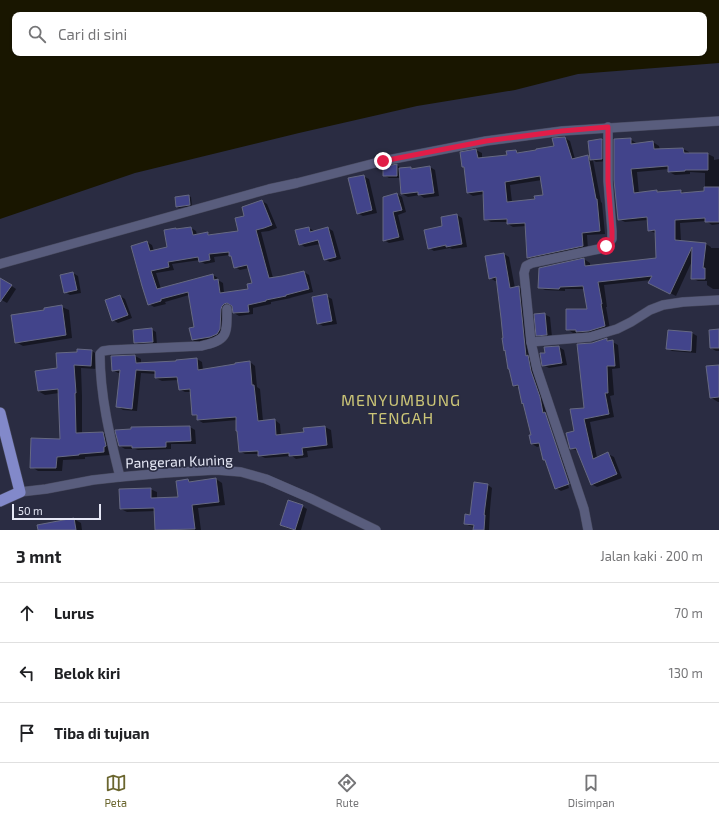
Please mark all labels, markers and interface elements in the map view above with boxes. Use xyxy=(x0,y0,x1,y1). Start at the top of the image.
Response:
search box xyxy=(12,12,707,56)
icon: search xyxy=(26,23,48,45)
text: Cari di sini xyxy=(58,25,127,43)
route end xyxy=(374,152,392,170)
route start xyxy=(597,237,615,255)
district label: MENYUMBUNG TENGAH xyxy=(341,390,461,427)
street label: Pangeran Kuning xyxy=(125,451,233,471)
scale bar xyxy=(12,502,101,521)
text: 50 m xyxy=(18,504,43,517)
text: 3 mnt xyxy=(16,546,61,566)
text: Jalan kaki · 200 m xyxy=(600,548,703,564)
icon: ahead xyxy=(16,602,38,624)
text: Lurus xyxy=(54,604,94,622)
text: 70 m xyxy=(674,605,703,621)
icon: left xyxy=(16,662,38,684)
text: Belok kiri xyxy=(54,664,120,682)
text: 130 m xyxy=(668,665,703,681)
icon: arrive xyxy=(16,722,38,744)
text: Tiba di tujuan xyxy=(54,724,150,742)
tab: Peta xyxy=(104,772,127,809)
tab: Rute xyxy=(336,772,359,809)
tab: Disimpan xyxy=(568,772,615,809)

